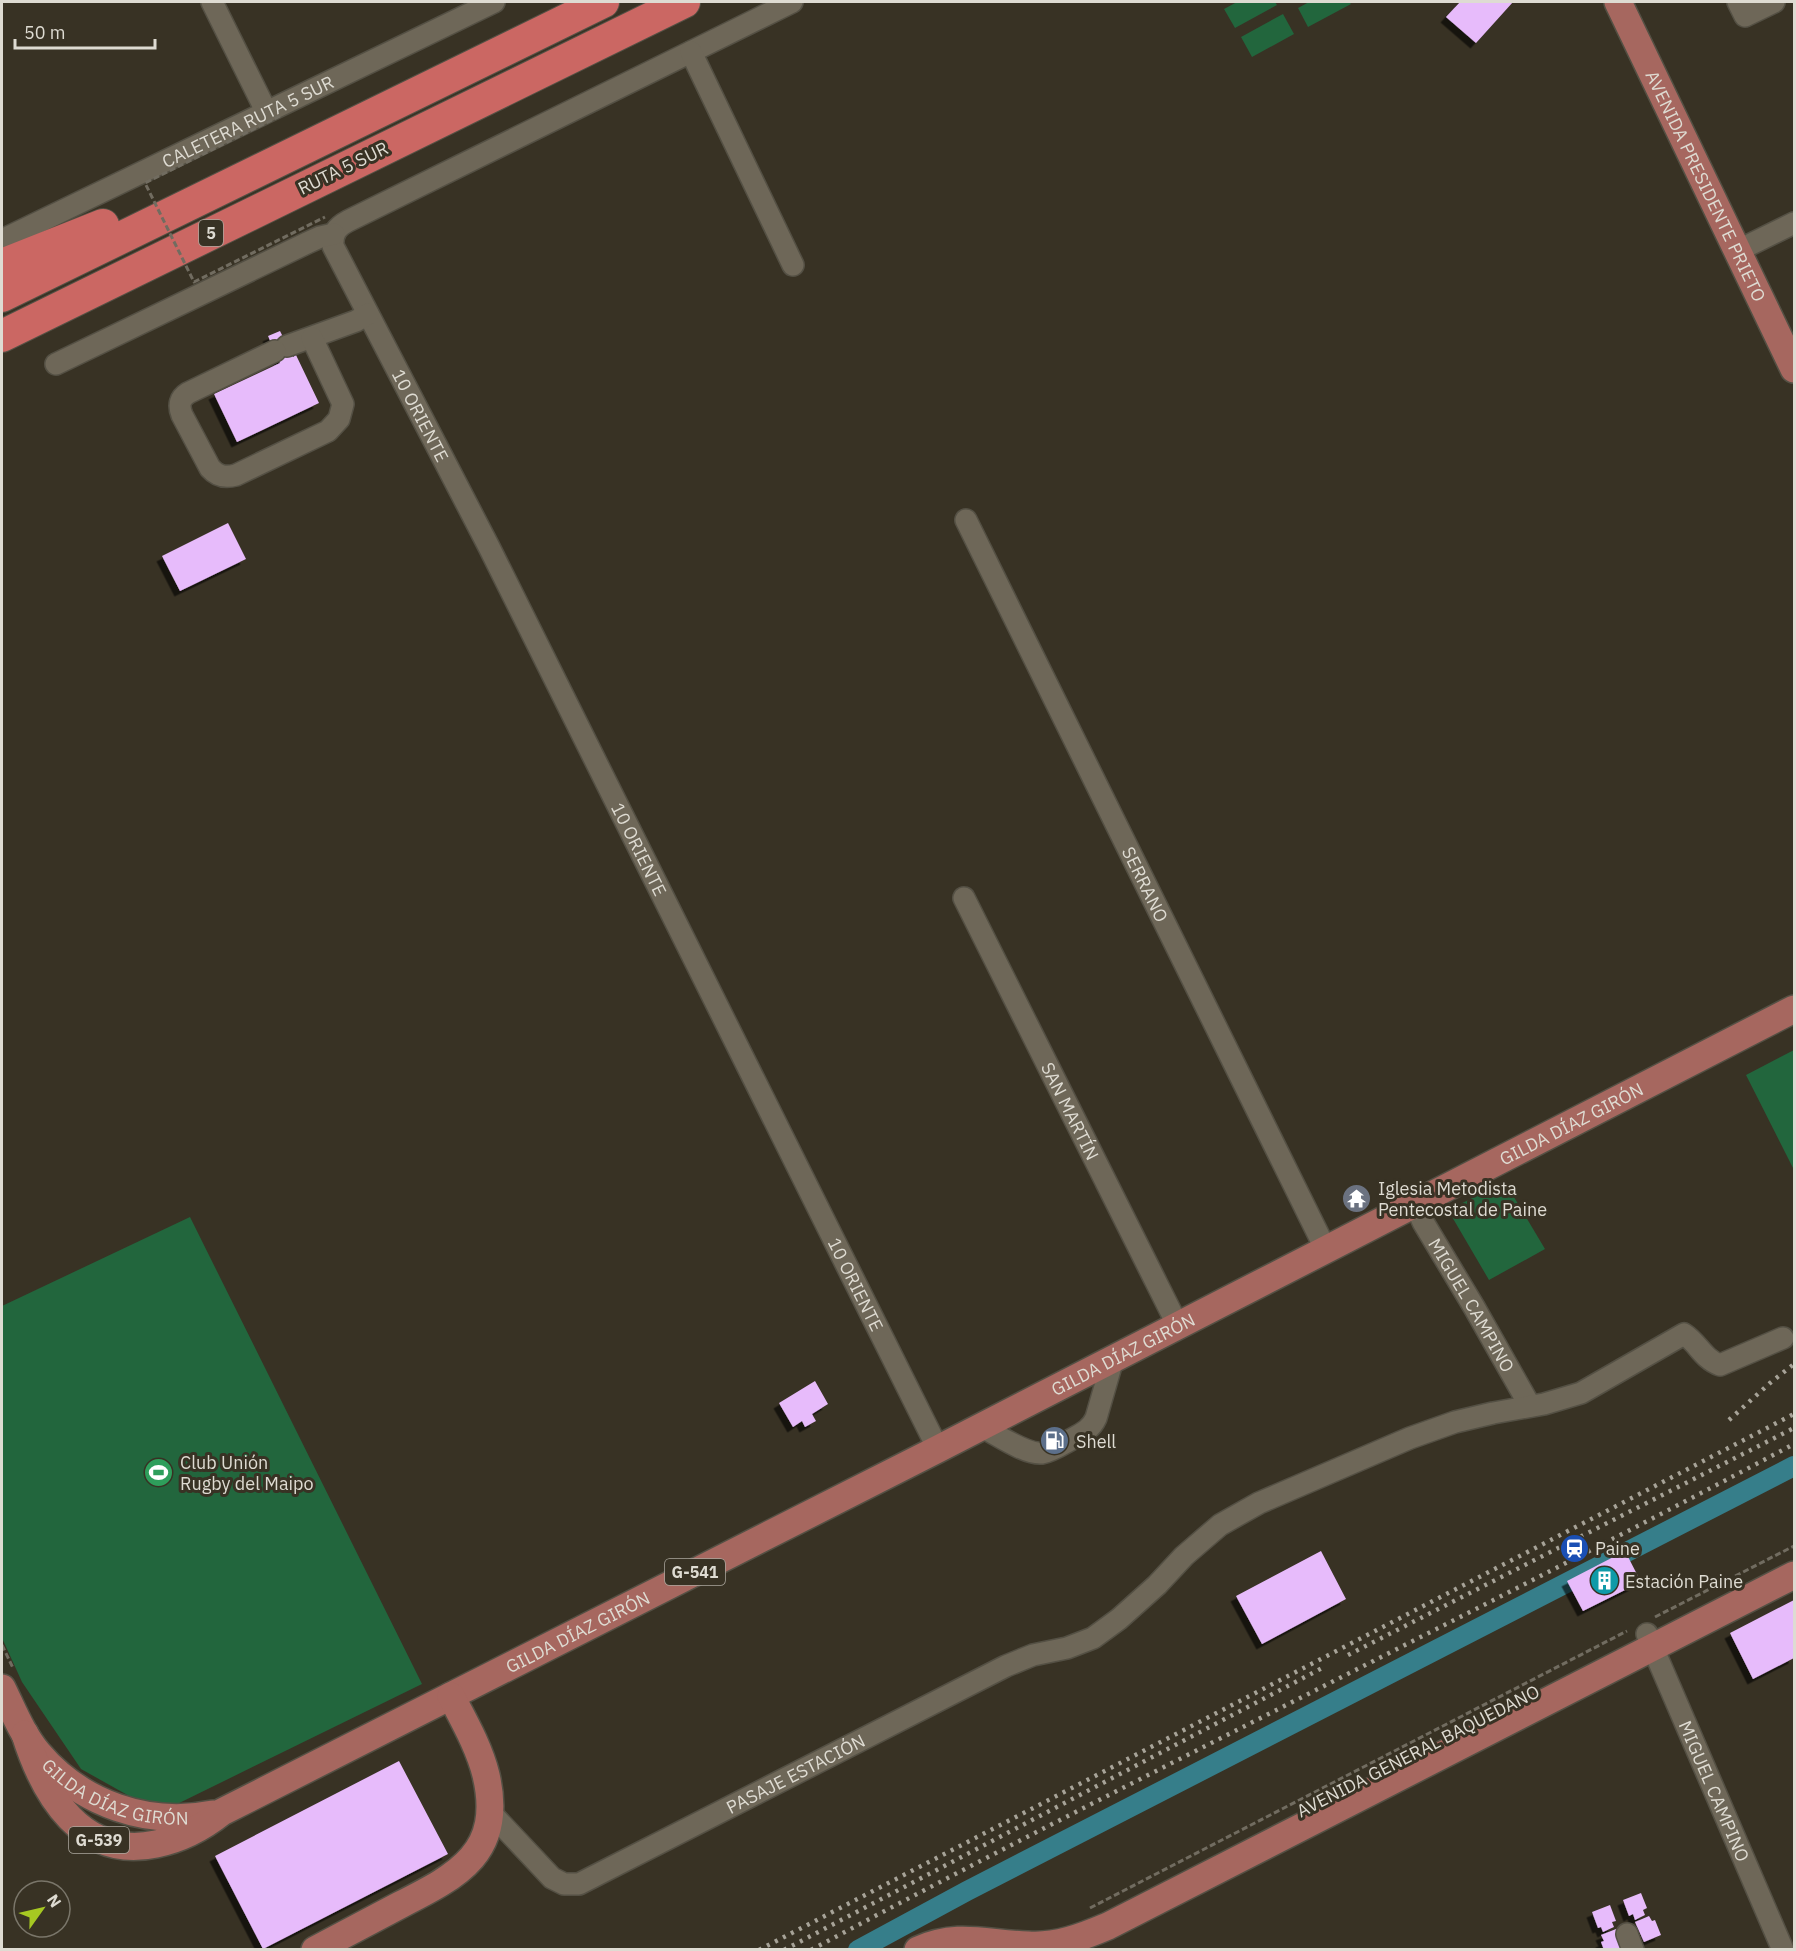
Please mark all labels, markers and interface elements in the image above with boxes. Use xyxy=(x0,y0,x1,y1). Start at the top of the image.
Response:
scale bar xyxy=(15,12,154,50)
text: 50 m xyxy=(24,21,66,44)
street label: AVENIDA PRESIDENTE PRIETO xyxy=(1641,67,1771,305)
street label: CALETERA RUTA 5 SUR xyxy=(158,70,337,172)
street label: RUTA 5 SUR xyxy=(294,136,392,200)
road number: 5 xyxy=(199,220,223,246)
street label: 10 ORIENTE xyxy=(387,365,454,466)
street label: 10 ORIENTE xyxy=(607,799,672,900)
street label: SERRANO xyxy=(1117,843,1174,926)
street label: SAN MARTÍN xyxy=(1036,1058,1105,1164)
street label: GILDA DÍAZ GIRÓN xyxy=(1495,1077,1647,1170)
place label: Iglesia Metodista Pentecostal de Paine xyxy=(1378,1177,1547,1221)
temple icon: Iglesia Metodista Pentecostal de Paine xyxy=(1341,1182,1373,1214)
street label: 10 ORIENTE xyxy=(823,1234,889,1335)
street label: MIGUEL CAMPINO xyxy=(1424,1234,1520,1376)
street label: GILDA DÍAZ GIRÓN xyxy=(1047,1307,1199,1400)
fuel station icon: Shell xyxy=(1039,1425,1071,1457)
place label: Shell xyxy=(1076,1430,1116,1453)
place label: Club Unión Rugby del Maipo xyxy=(180,1451,314,1495)
sports icon: Club Unión Rugby del Maipo xyxy=(143,1456,175,1488)
station icon: Paine xyxy=(1558,1532,1590,1564)
place label: Paine xyxy=(1595,1537,1640,1560)
road number: G-541 xyxy=(665,1559,725,1585)
building icon: Estación Paine xyxy=(1588,1565,1620,1597)
place label: Estación Paine xyxy=(1625,1570,1743,1593)
street label: GILDA DÍAZ GIRÓN xyxy=(502,1586,653,1678)
street label: AVENIDA GENERAL BAQUEDANO xyxy=(1293,1680,1543,1822)
street label: MIGUEL CAMPINO xyxy=(1674,1717,1755,1865)
street label: PASAJE ESTACIÓN xyxy=(722,1729,869,1818)
street label: GILDA DÍAZ GIRÓN xyxy=(37,1753,189,1829)
road number: G-539 xyxy=(69,1827,129,1853)
north arrow xyxy=(12,1879,72,1939)
text: N xyxy=(43,1890,66,1911)

